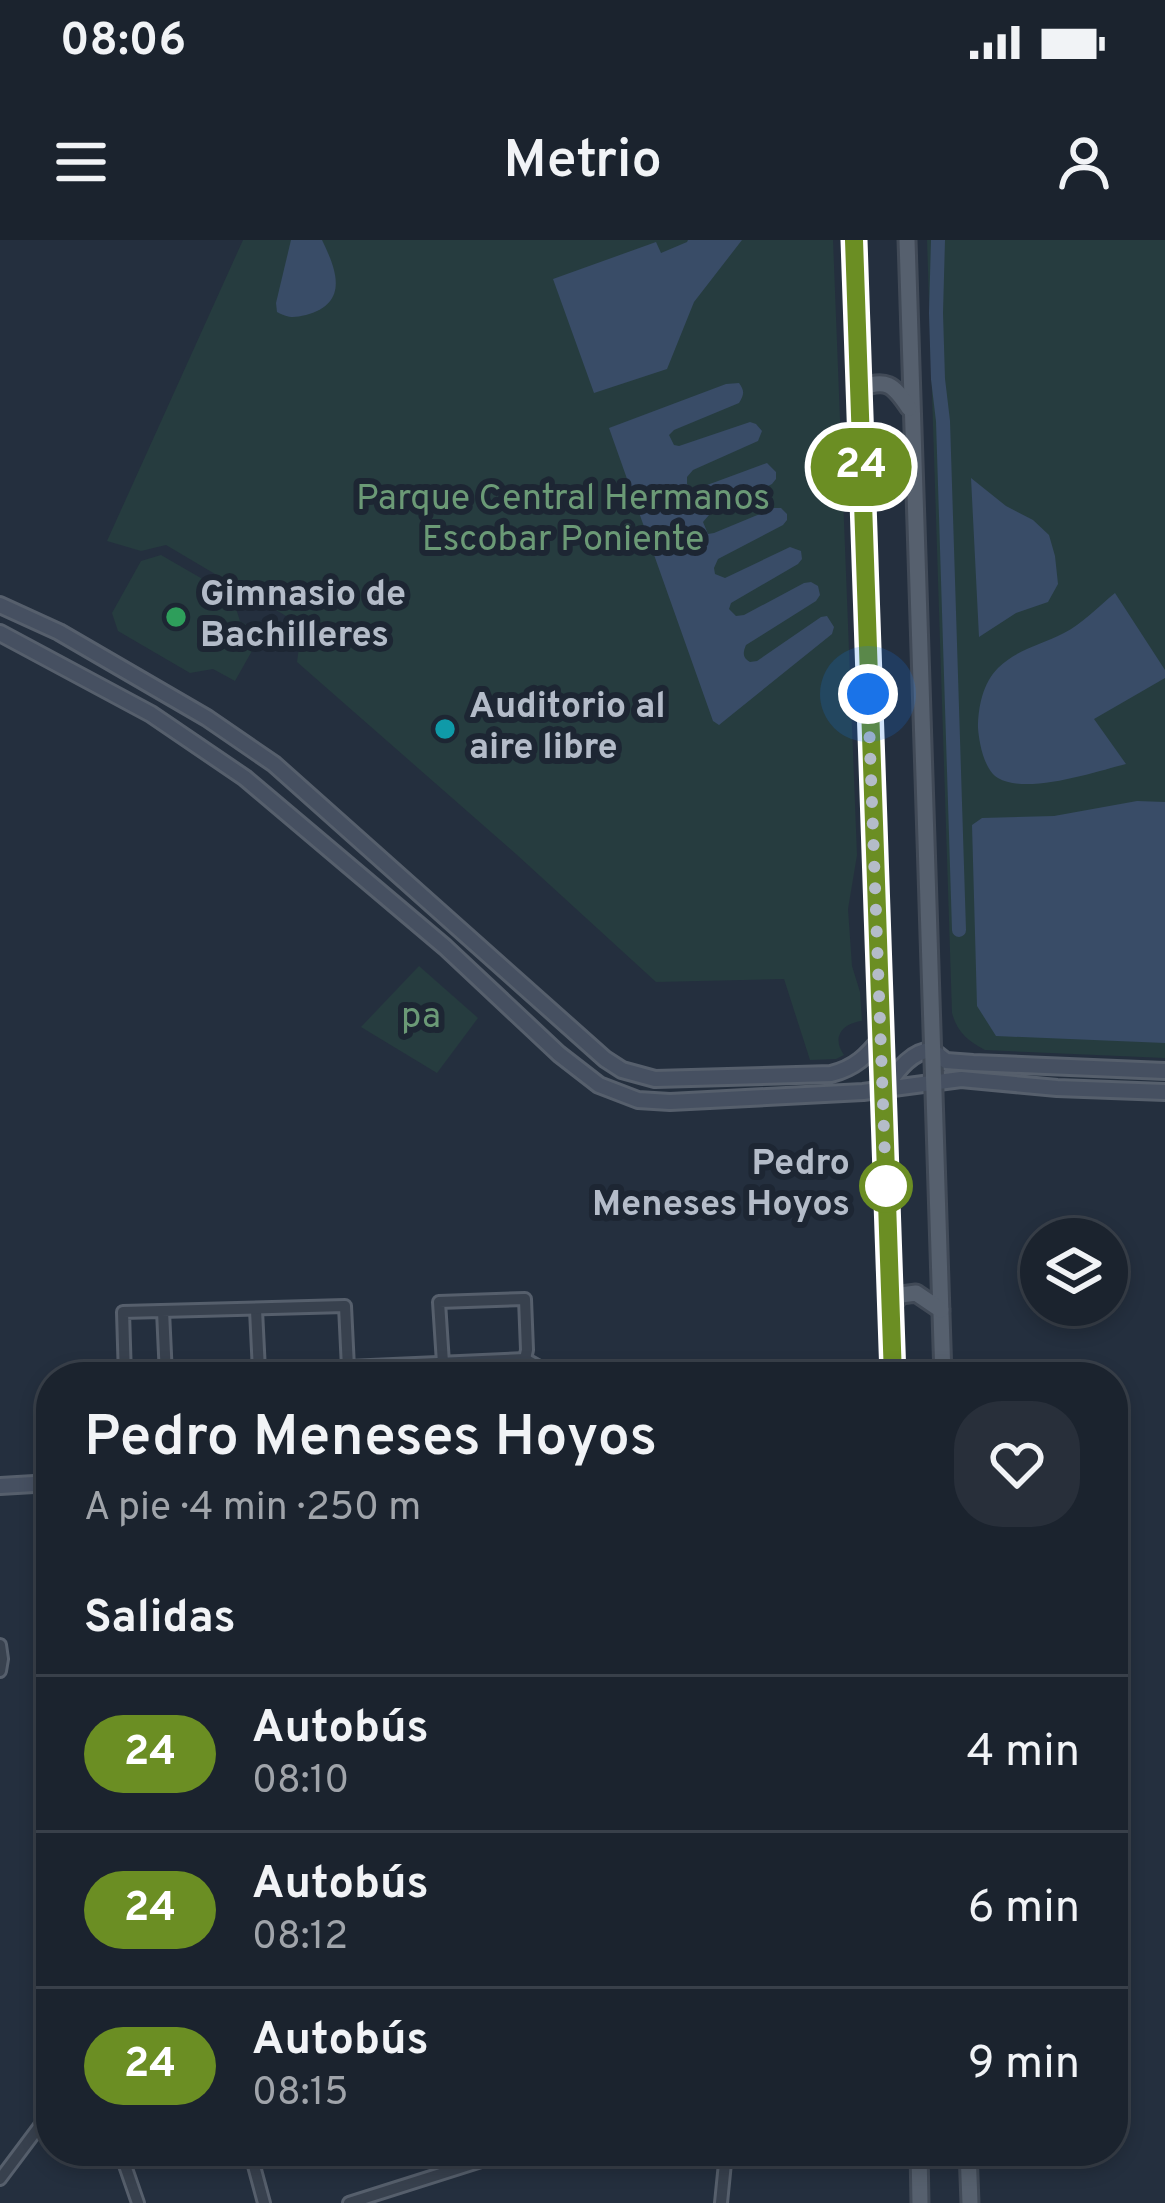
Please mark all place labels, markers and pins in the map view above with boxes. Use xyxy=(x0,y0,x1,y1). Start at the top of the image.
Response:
place label: Gimnasio de Bachilleres xyxy=(200,573,406,660)
marker: Gimnasio de Bachilleres xyxy=(163,604,189,630)
place label: Auditorio al aire libre xyxy=(469,685,666,772)
marker: Auditorio al aire libre xyxy=(432,716,458,742)
place label: Pedro Meneses Hoyos xyxy=(592,1142,850,1229)
marker: Pedro Meneses Hoyos xyxy=(861,1161,911,1211)

